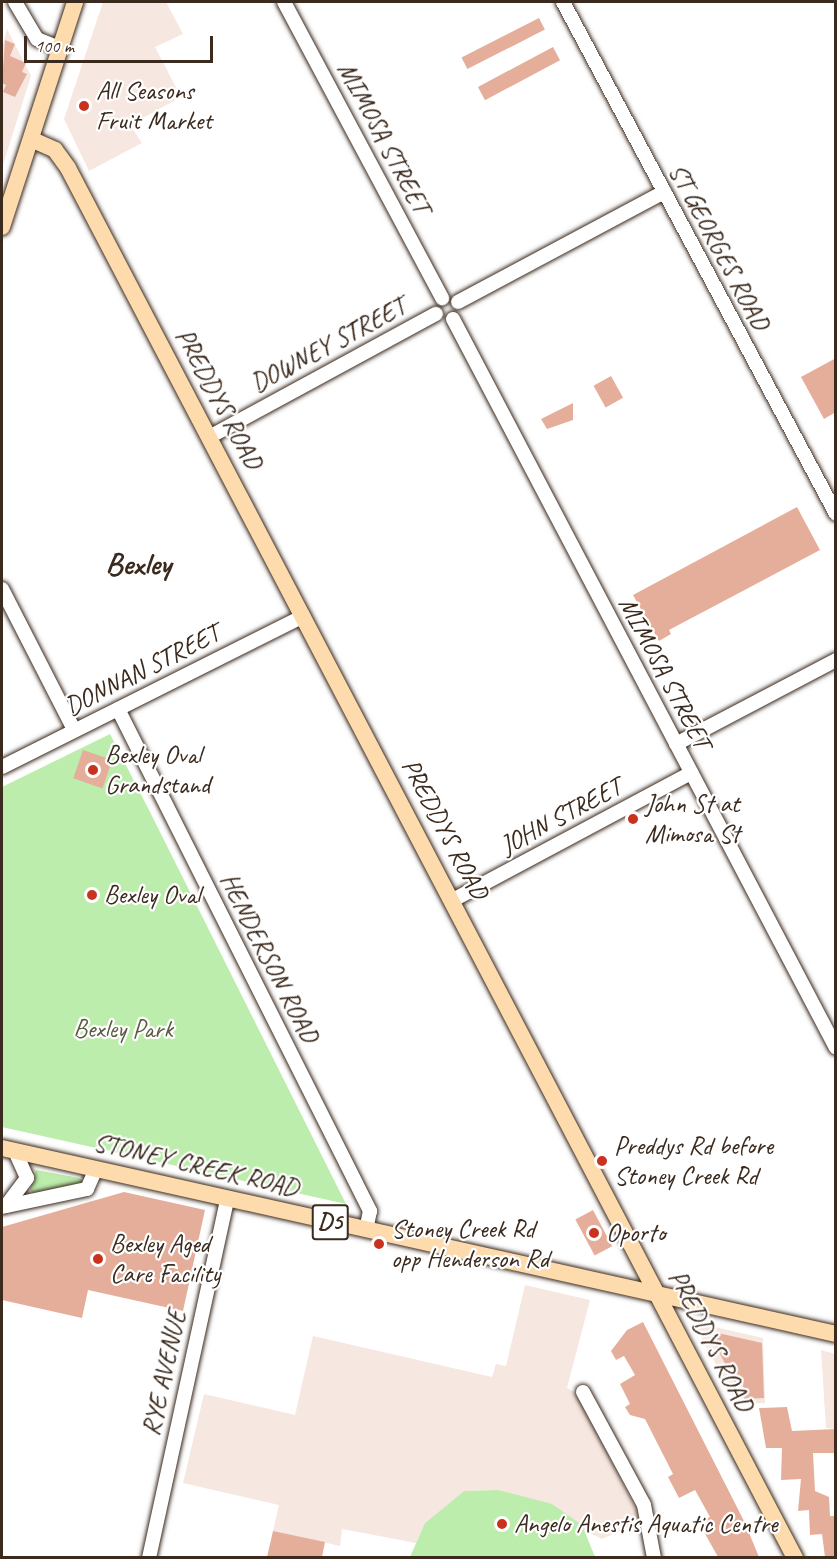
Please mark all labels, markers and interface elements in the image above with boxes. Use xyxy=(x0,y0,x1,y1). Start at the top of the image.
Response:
scale bar xyxy=(27,24,216,62)
text: 100 m xyxy=(35,35,74,57)
street label: MIMOSA STREET xyxy=(331,57,437,219)
place label: All Seasons Fruit Market xyxy=(96,75,212,136)
marker: All Seasons Fruit Market xyxy=(77,99,91,113)
street label: ST GEORGES ROAD xyxy=(662,159,776,335)
street label: DOWNEY STREET xyxy=(245,291,411,399)
street label: PREDDYS ROAD xyxy=(169,323,269,475)
district label: Bexley xyxy=(105,545,171,583)
street label: MIMOSA STREET xyxy=(612,592,718,754)
street label: DONNAN STREET xyxy=(60,618,224,722)
place label: Bexley Oval Grandstand xyxy=(105,739,210,800)
street label: PREDDYS ROAD xyxy=(395,753,495,905)
marker: Bexley Oval Grandstand xyxy=(86,763,100,777)
street label: JOHN STREET xyxy=(495,771,627,861)
place label: John St at Mimosa St xyxy=(645,788,740,850)
marker: John St at Mimosa St xyxy=(626,812,640,826)
street label: HENDERSON ROAD xyxy=(213,868,325,1048)
place label: Bexley Oval xyxy=(104,879,201,911)
marker: Bexley Oval xyxy=(85,888,99,902)
park label: Bexley Park xyxy=(73,1013,173,1045)
street label: STONEY CREEK ROAD xyxy=(90,1126,302,1204)
place label: Preddys Rd before Stoney Creek Rd xyxy=(614,1130,773,1192)
marker: Preddys Rd before Stoney Creek Rd xyxy=(595,1154,609,1168)
road number: D5 xyxy=(310,1201,350,1243)
place label: Stoney Creek Rd opp Henderson Rd xyxy=(391,1213,549,1274)
place label: Oporto xyxy=(606,1217,665,1249)
marker: Oporto xyxy=(587,1226,601,1240)
place label: Bexley Aged Care Facility xyxy=(110,1228,221,1290)
marker: Stoney Creek Rd opp Henderson Rd xyxy=(372,1237,386,1251)
marker: Bexley Aged Care Facility xyxy=(91,1252,105,1266)
street label: PREDDYS ROAD xyxy=(662,1265,760,1417)
street label: RYE AVENUE xyxy=(136,1308,192,1438)
place label: Angelo Anestis Aquatic Centre xyxy=(514,1508,777,1540)
marker: Angelo Anestis Aquatic Centre xyxy=(495,1517,509,1531)

